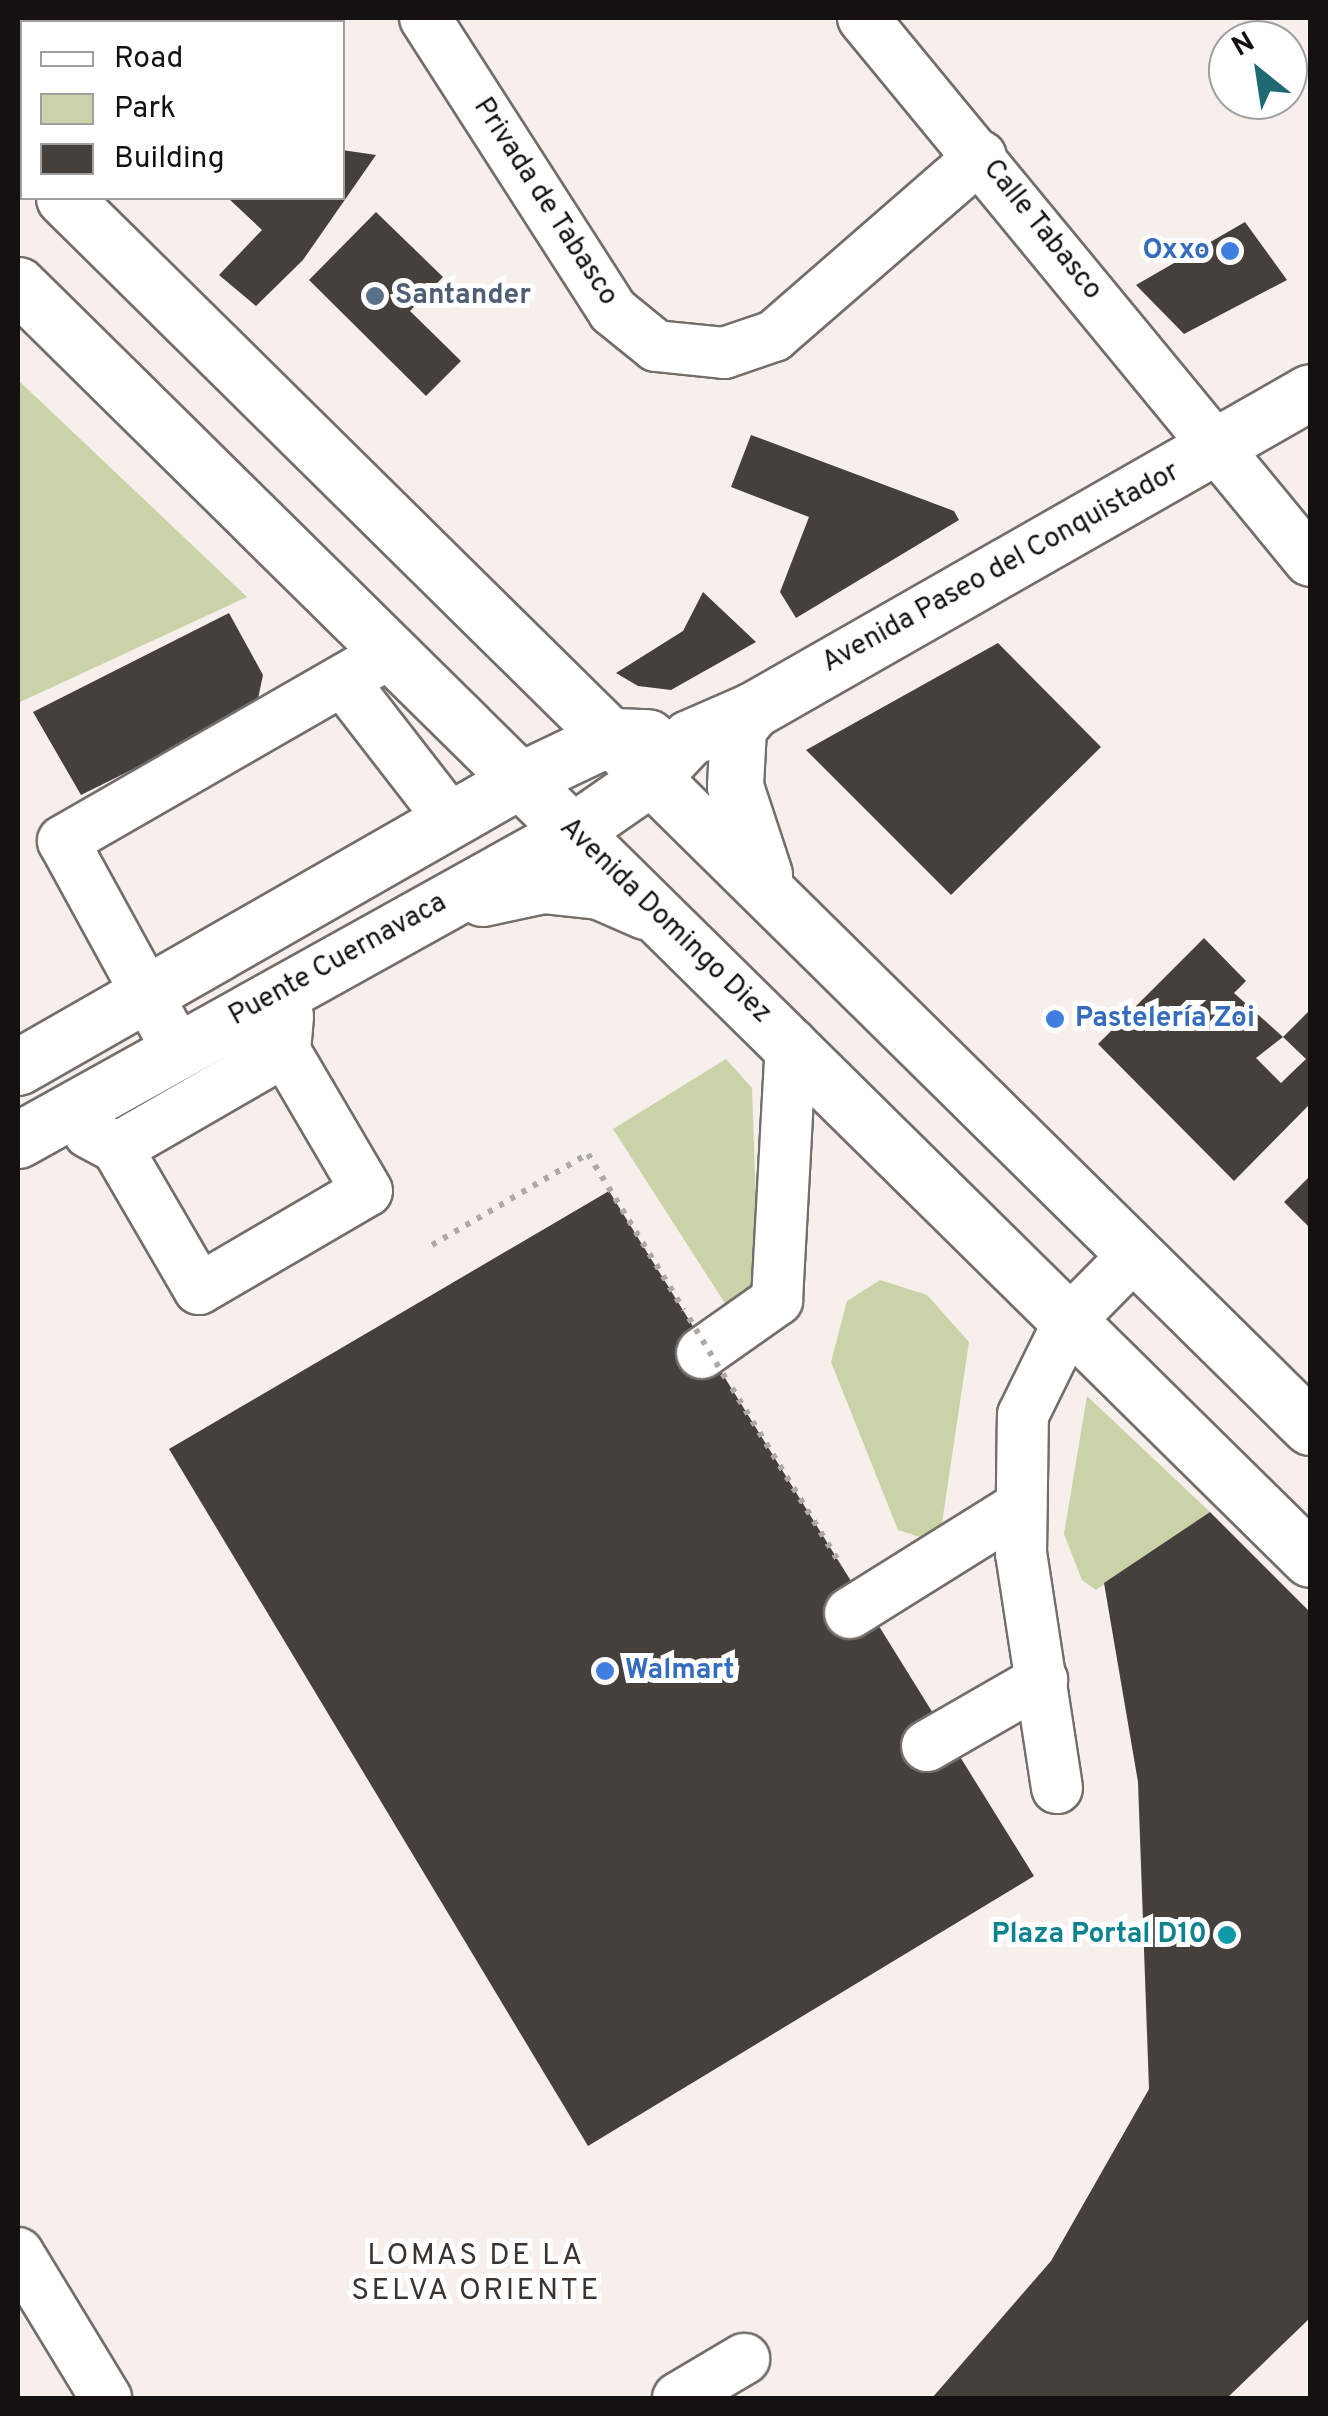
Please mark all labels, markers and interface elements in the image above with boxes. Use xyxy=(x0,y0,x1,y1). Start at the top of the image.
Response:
legend xyxy=(20,20,345,200)
north arrow xyxy=(1208,20,1308,120)
text: N xyxy=(1226,25,1262,66)
text: Road xyxy=(114,41,183,78)
text: Park xyxy=(114,91,176,128)
street label: Privada de Tabasco xyxy=(465,92,625,312)
text: Building xyxy=(114,141,225,178)
street label: Calle Tabasco xyxy=(975,153,1109,307)
place label: Oxxo xyxy=(1142,234,1210,268)
marker: Oxxo xyxy=(1219,240,1241,262)
place label: Santander xyxy=(395,279,531,313)
marker: Santander xyxy=(364,285,386,307)
street label: Avenida Paseo del Conquistador xyxy=(817,456,1185,680)
street label: Avenida Domingo Diez xyxy=(552,811,778,1031)
street label: Puente Cuernavaca xyxy=(223,886,453,1034)
place label: Pastelería Zoi xyxy=(1075,1002,1255,1036)
marker: Pastelería Zoi xyxy=(1044,1008,1066,1030)
place label: Walmart xyxy=(625,1654,734,1688)
marker: Walmart xyxy=(594,1660,616,1682)
place label: Plaza Portal D10 xyxy=(992,1918,1207,1952)
marker: Plaza Portal D10 xyxy=(1216,1924,1238,1946)
district label: LOMAS DE LA SELVA ORIENTE xyxy=(351,2239,601,2310)

